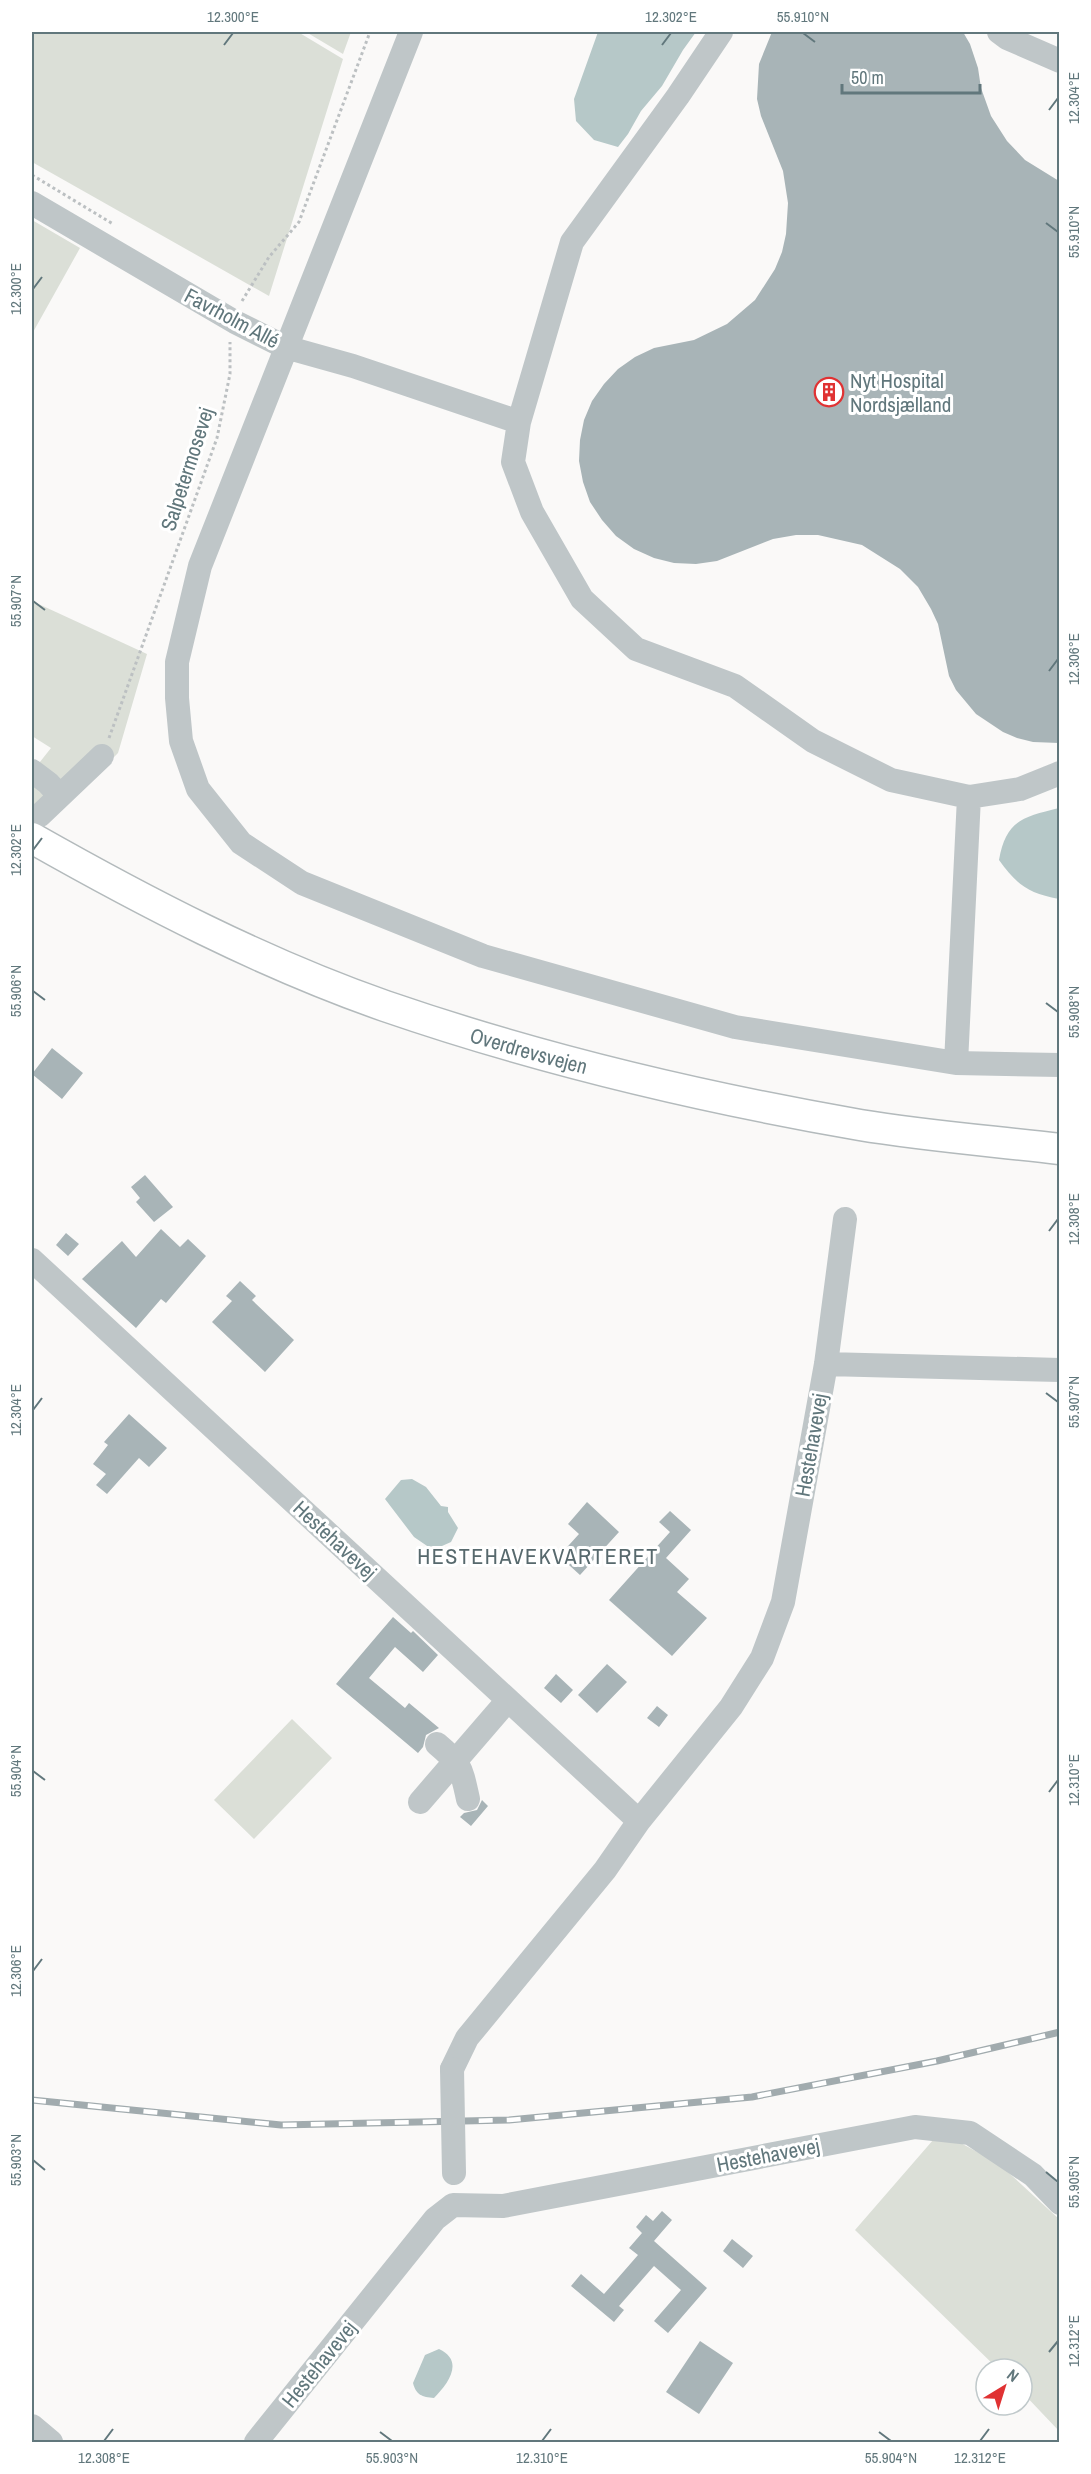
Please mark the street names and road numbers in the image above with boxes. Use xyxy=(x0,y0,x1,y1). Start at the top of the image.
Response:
street label: Favrholm Allé xyxy=(180,281,284,355)
street label: Salpetermosevej xyxy=(153,404,221,534)
street label: Overdrevsvejen xyxy=(467,1020,591,1081)
street label: Hestehavevej xyxy=(788,1391,834,1499)
street label: Hestehavevej xyxy=(287,1494,383,1586)
street label: Hestehavevej xyxy=(714,2131,822,2179)
street label: Hestehavevej xyxy=(275,2314,363,2414)

